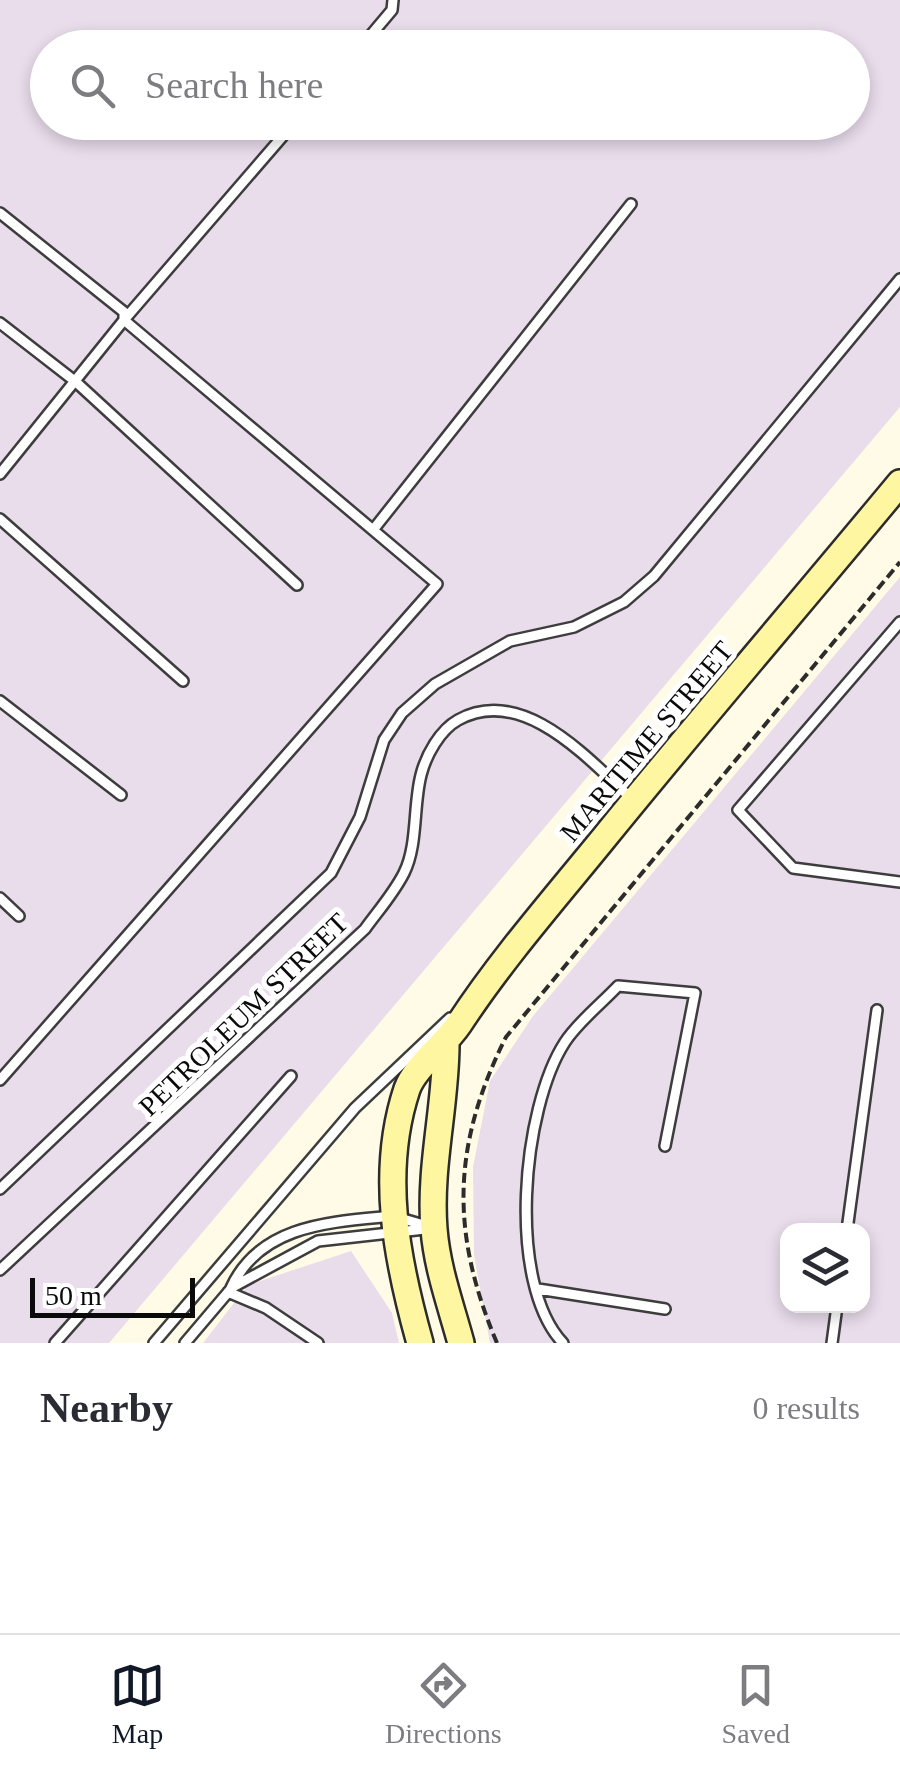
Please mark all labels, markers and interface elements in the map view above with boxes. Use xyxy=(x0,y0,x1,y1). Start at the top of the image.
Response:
search box xyxy=(30,30,870,140)
icon: search xyxy=(65,58,120,113)
text: Search here xyxy=(145,64,323,106)
street label: MARITIME STREET xyxy=(554,635,739,848)
street label: PETROLEUM STREET xyxy=(133,907,354,1122)
map controls xyxy=(780,1223,870,1313)
button: layers xyxy=(780,1223,870,1313)
scale bar xyxy=(30,1273,195,1318)
text: 50 m xyxy=(45,1280,102,1311)
text: Nearby xyxy=(40,1385,173,1431)
text: 0 results xyxy=(752,1390,860,1426)
tab: Map xyxy=(110,1658,165,1750)
tab: Directions xyxy=(385,1658,502,1750)
tab: Saved xyxy=(722,1658,790,1750)

